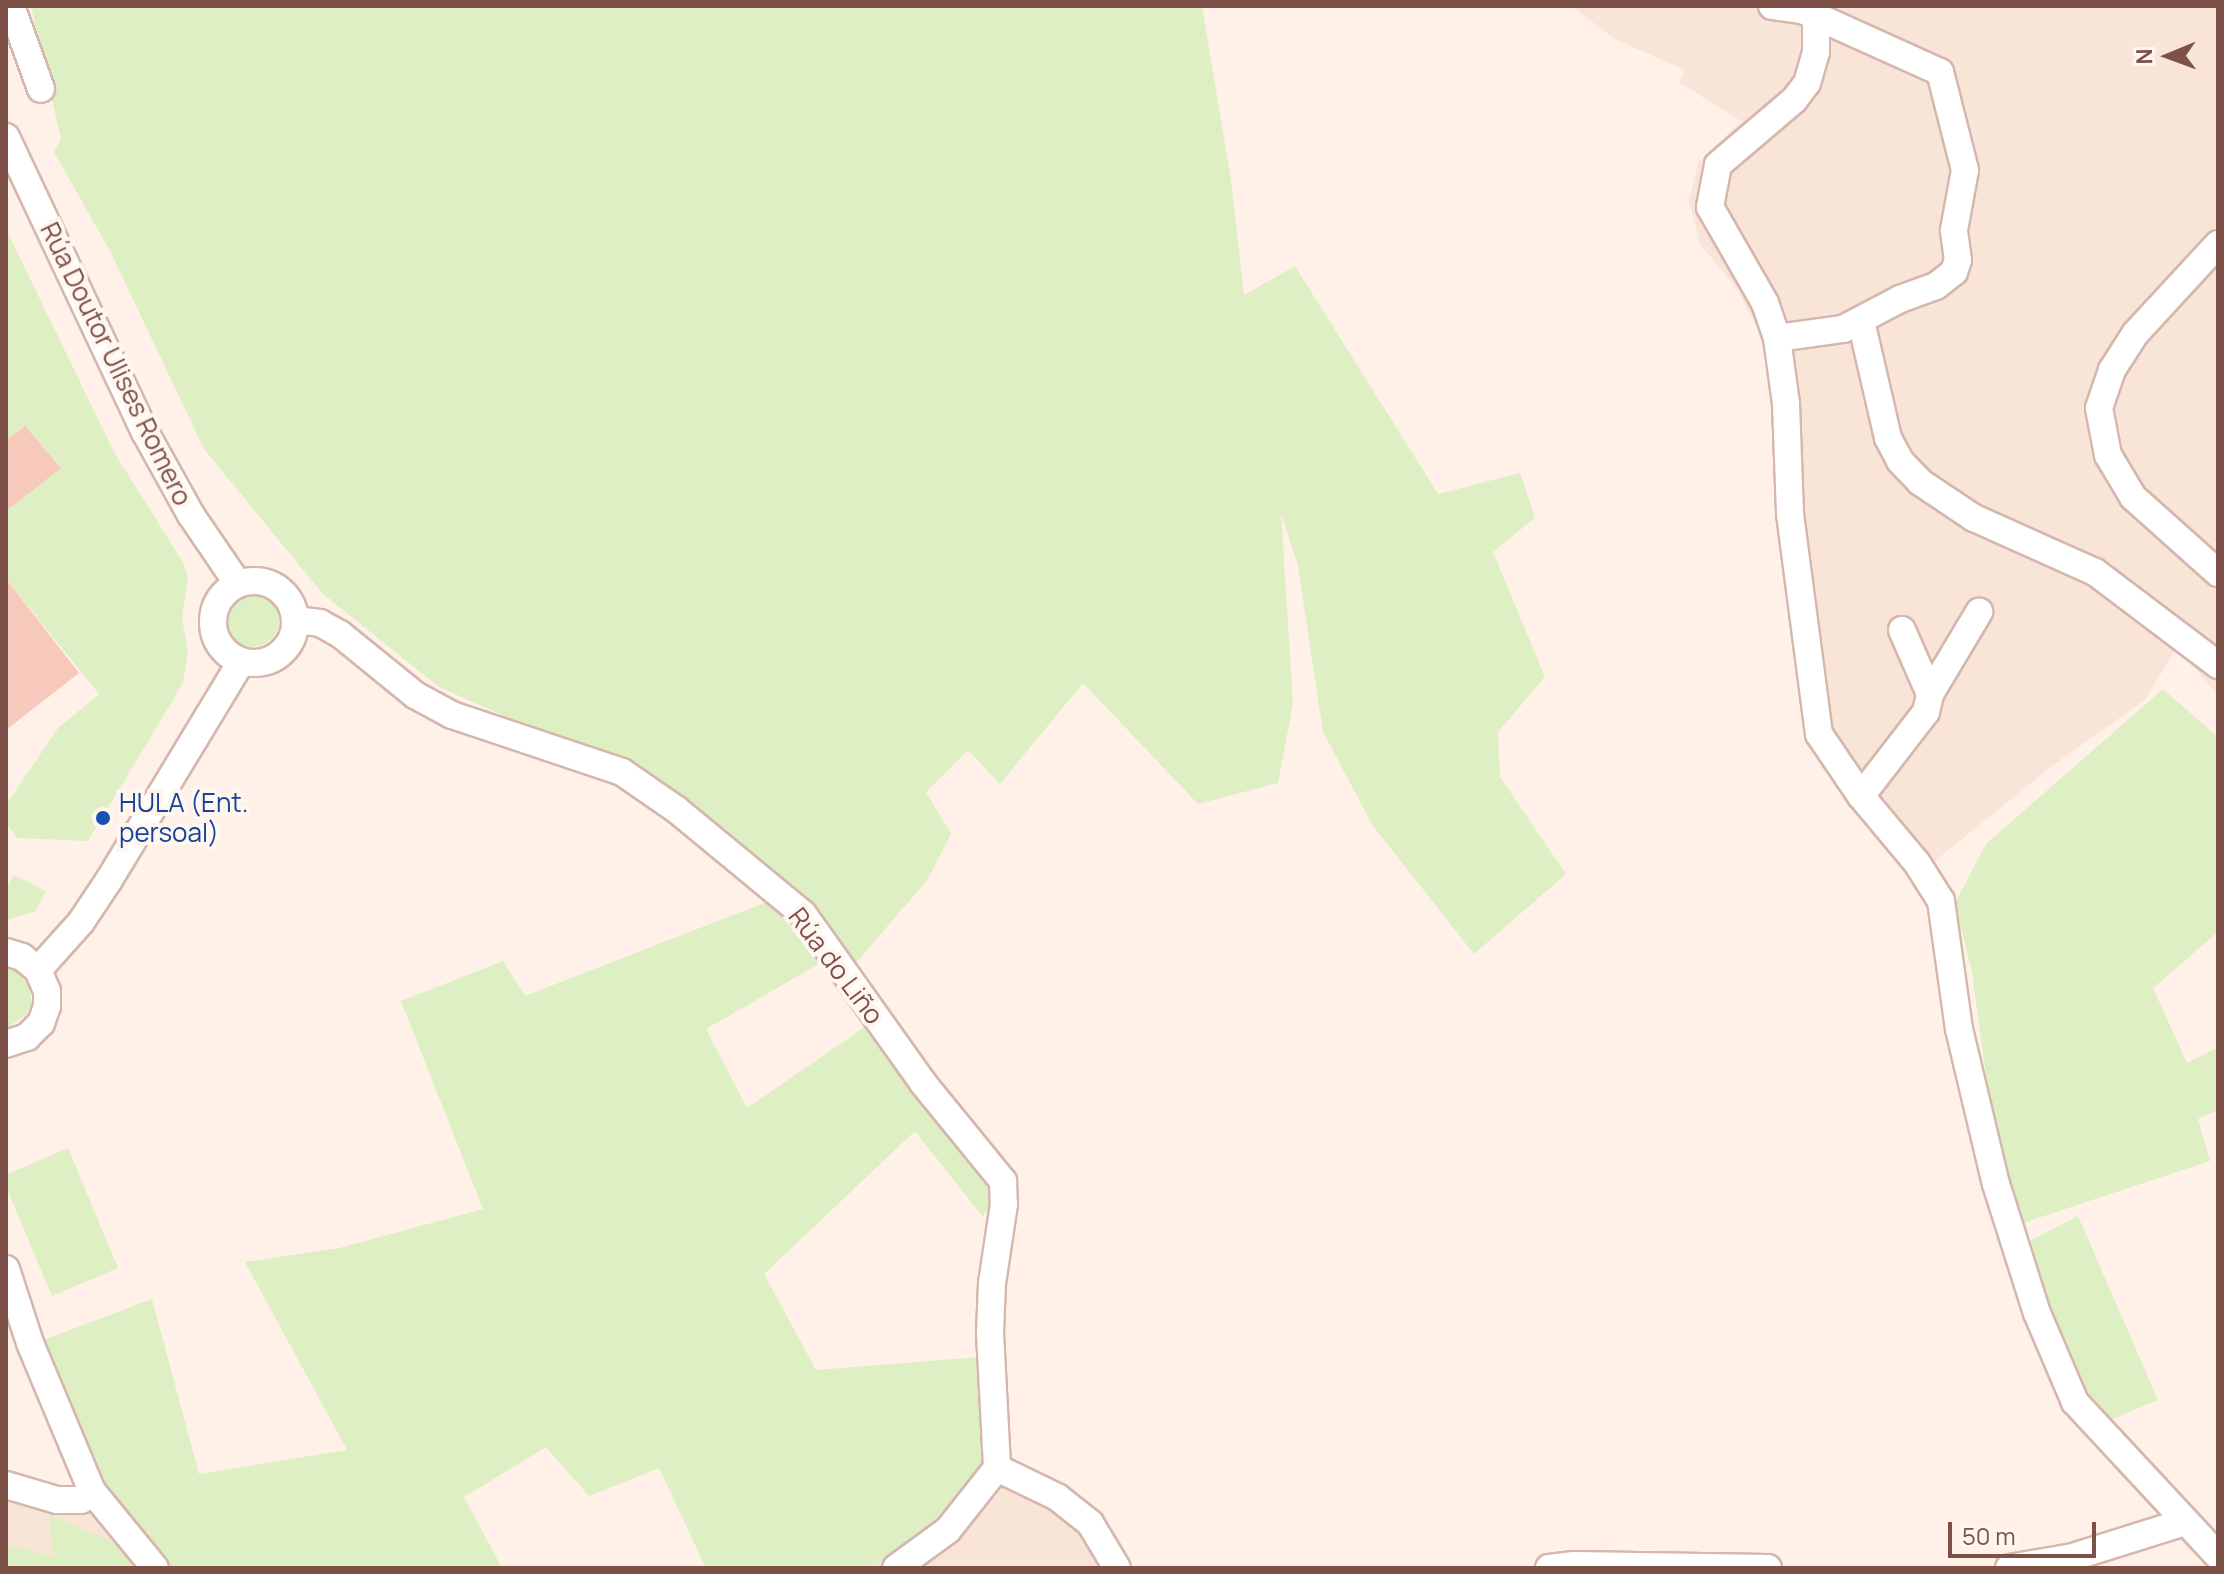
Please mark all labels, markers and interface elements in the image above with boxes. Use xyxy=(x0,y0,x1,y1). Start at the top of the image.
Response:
north arrow xyxy=(2128,16,2208,96)
text: N xyxy=(2129,48,2159,65)
street label: Rúa Doutor Ulises Romero xyxy=(34,217,198,511)
place label: HULA (Ent. persoal) xyxy=(119,787,248,848)
marker: HULA (Ent. persoal) xyxy=(94,809,112,827)
street label: Rúa do Liño xyxy=(782,902,890,1030)
scale bar xyxy=(1952,1506,2100,1556)
text: 50 m xyxy=(1962,1519,2016,1552)

